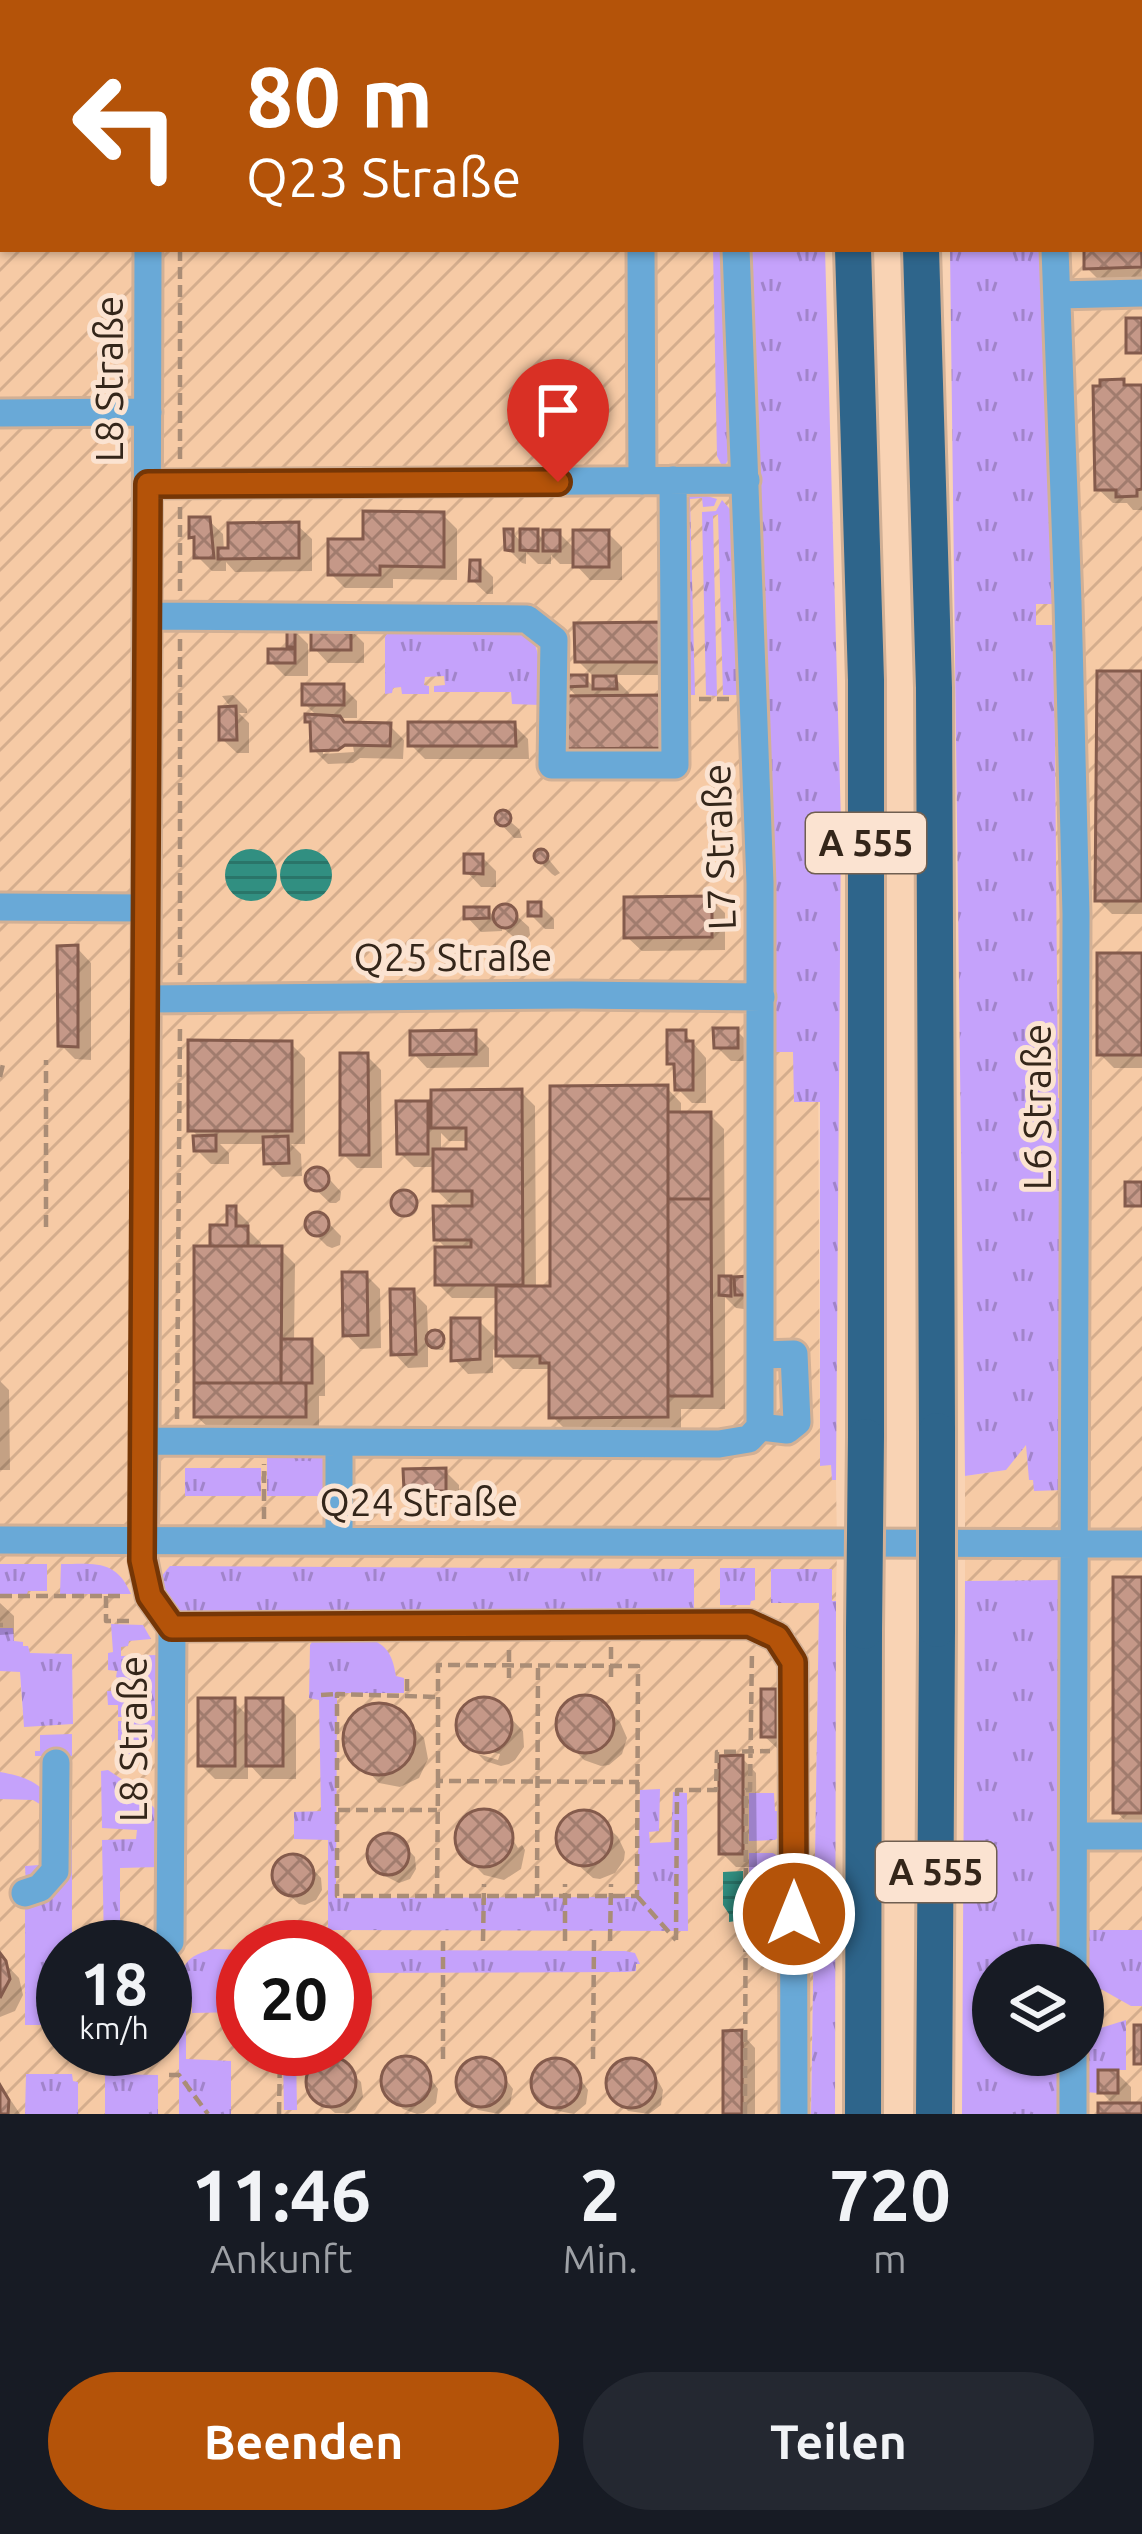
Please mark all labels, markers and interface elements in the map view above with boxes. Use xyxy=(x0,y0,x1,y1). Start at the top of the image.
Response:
icon: left xyxy=(48,48,204,204)
text: 80 m xyxy=(246,49,433,143)
text: Q23 Straße xyxy=(246,147,521,207)
street label: L8 Straße xyxy=(87,296,130,462)
pin xyxy=(507,359,609,482)
icon: arrive xyxy=(525,377,591,443)
street label: L7 Straße xyxy=(694,763,743,931)
road number: A 555 xyxy=(806,813,926,873)
street label: Q25 Straße xyxy=(354,935,552,978)
street label: L6 Straße xyxy=(1015,1024,1058,1190)
street label: Q24 Straße xyxy=(320,1480,518,1523)
street label: L8 Straße xyxy=(111,1656,154,1822)
road number: A 555 xyxy=(876,1842,996,1902)
position arrow xyxy=(731,1851,857,1977)
speed limit sign: 20 xyxy=(216,1920,372,2076)
map controls xyxy=(972,1944,1104,2076)
button: layers xyxy=(972,1944,1104,2076)
text: 18 xyxy=(80,1949,148,2016)
text: km/h xyxy=(79,2011,149,2045)
text: 11:46 xyxy=(191,2154,371,2235)
text: 2 xyxy=(580,2154,620,2235)
text: 720 xyxy=(829,2154,951,2235)
text: Ankunft xyxy=(210,2237,352,2280)
text: Min. xyxy=(563,2237,638,2280)
text: m xyxy=(873,2237,907,2280)
button: Beenden xyxy=(48,2372,559,2510)
button: Teilen xyxy=(583,2372,1094,2510)

